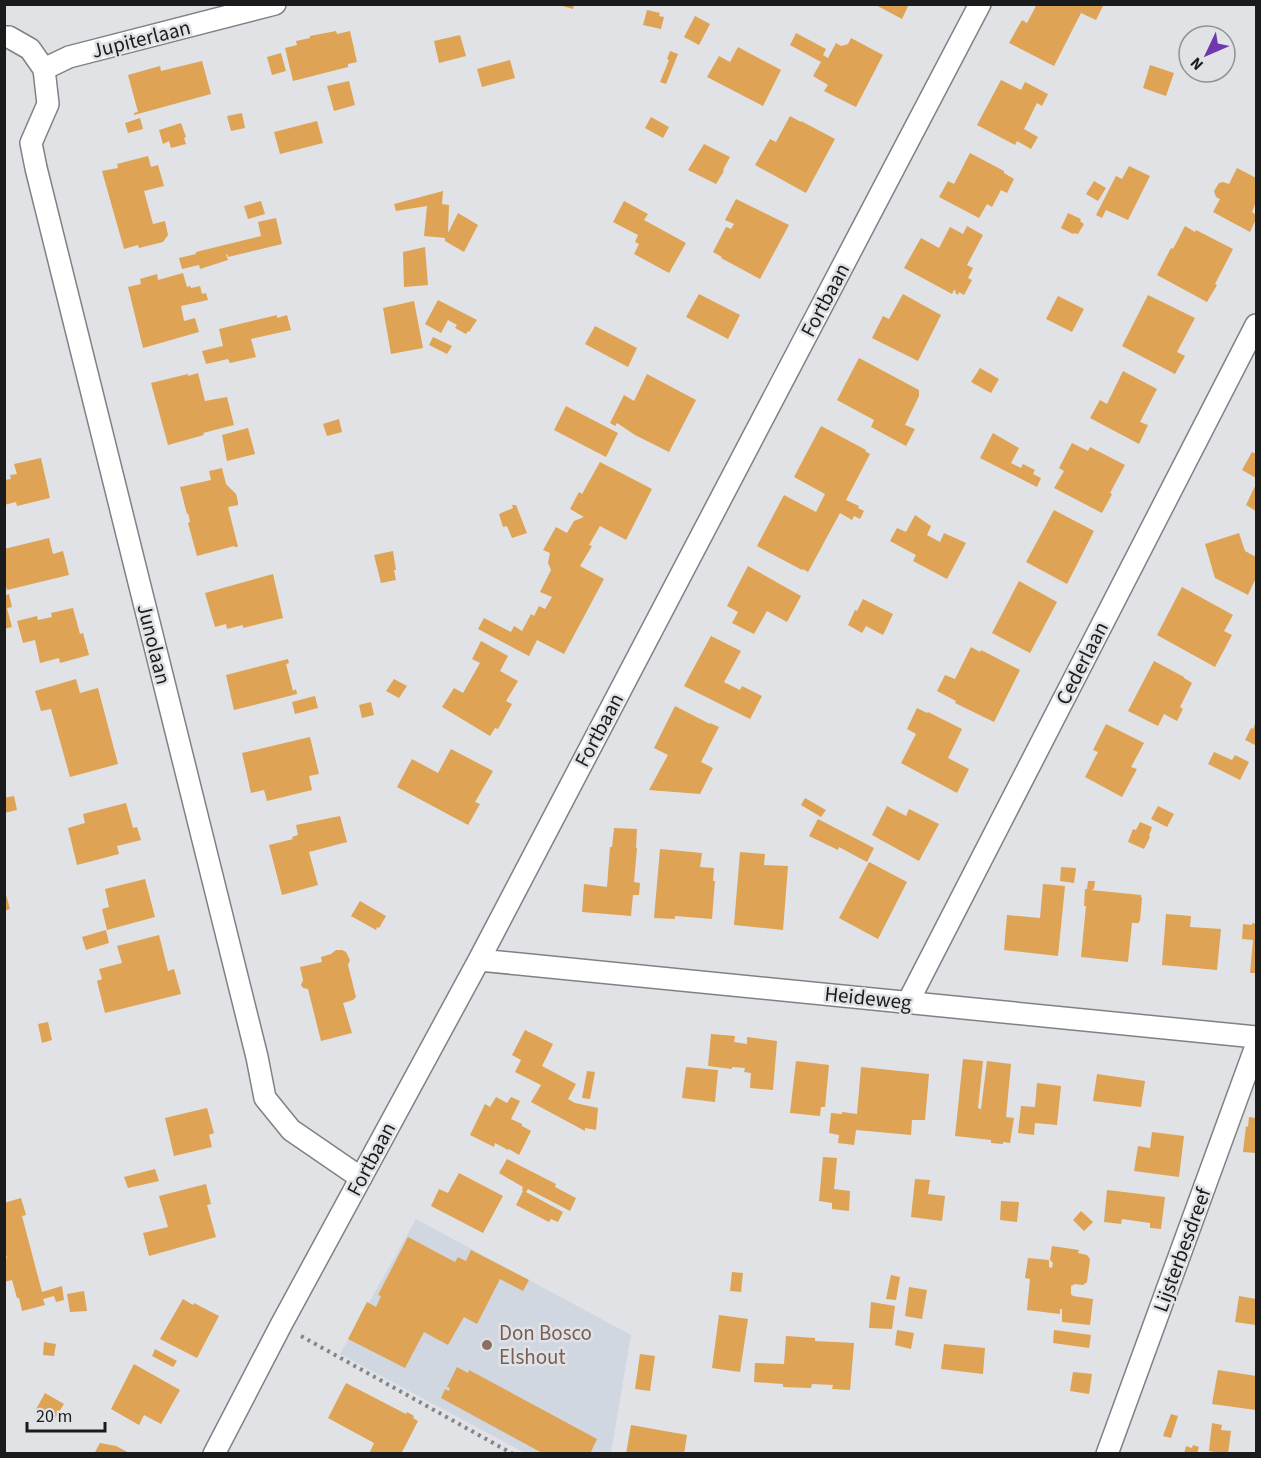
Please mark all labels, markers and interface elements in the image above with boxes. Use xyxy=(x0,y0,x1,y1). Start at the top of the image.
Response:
street label: Jupiterlaan xyxy=(88,12,194,66)
north arrow xyxy=(1177,24,1237,84)
text: N xyxy=(1185,52,1209,75)
street label: Fortbaan xyxy=(793,258,857,342)
street label: Junolaan xyxy=(129,600,179,688)
street label: Cederlaan xyxy=(1048,616,1116,710)
street label: Fortbaan xyxy=(567,688,631,772)
street label: Heideweg xyxy=(823,979,913,1018)
street label: Fortbaan xyxy=(339,1117,403,1201)
street label: Lijsterbesdreef xyxy=(1146,1183,1219,1316)
place label: Don Bosco Elshout xyxy=(499,1318,592,1372)
marker: Don Bosco Elshout xyxy=(480,1338,494,1352)
scale bar xyxy=(27,1395,105,1433)
text: 20 m xyxy=(36,1404,72,1429)

